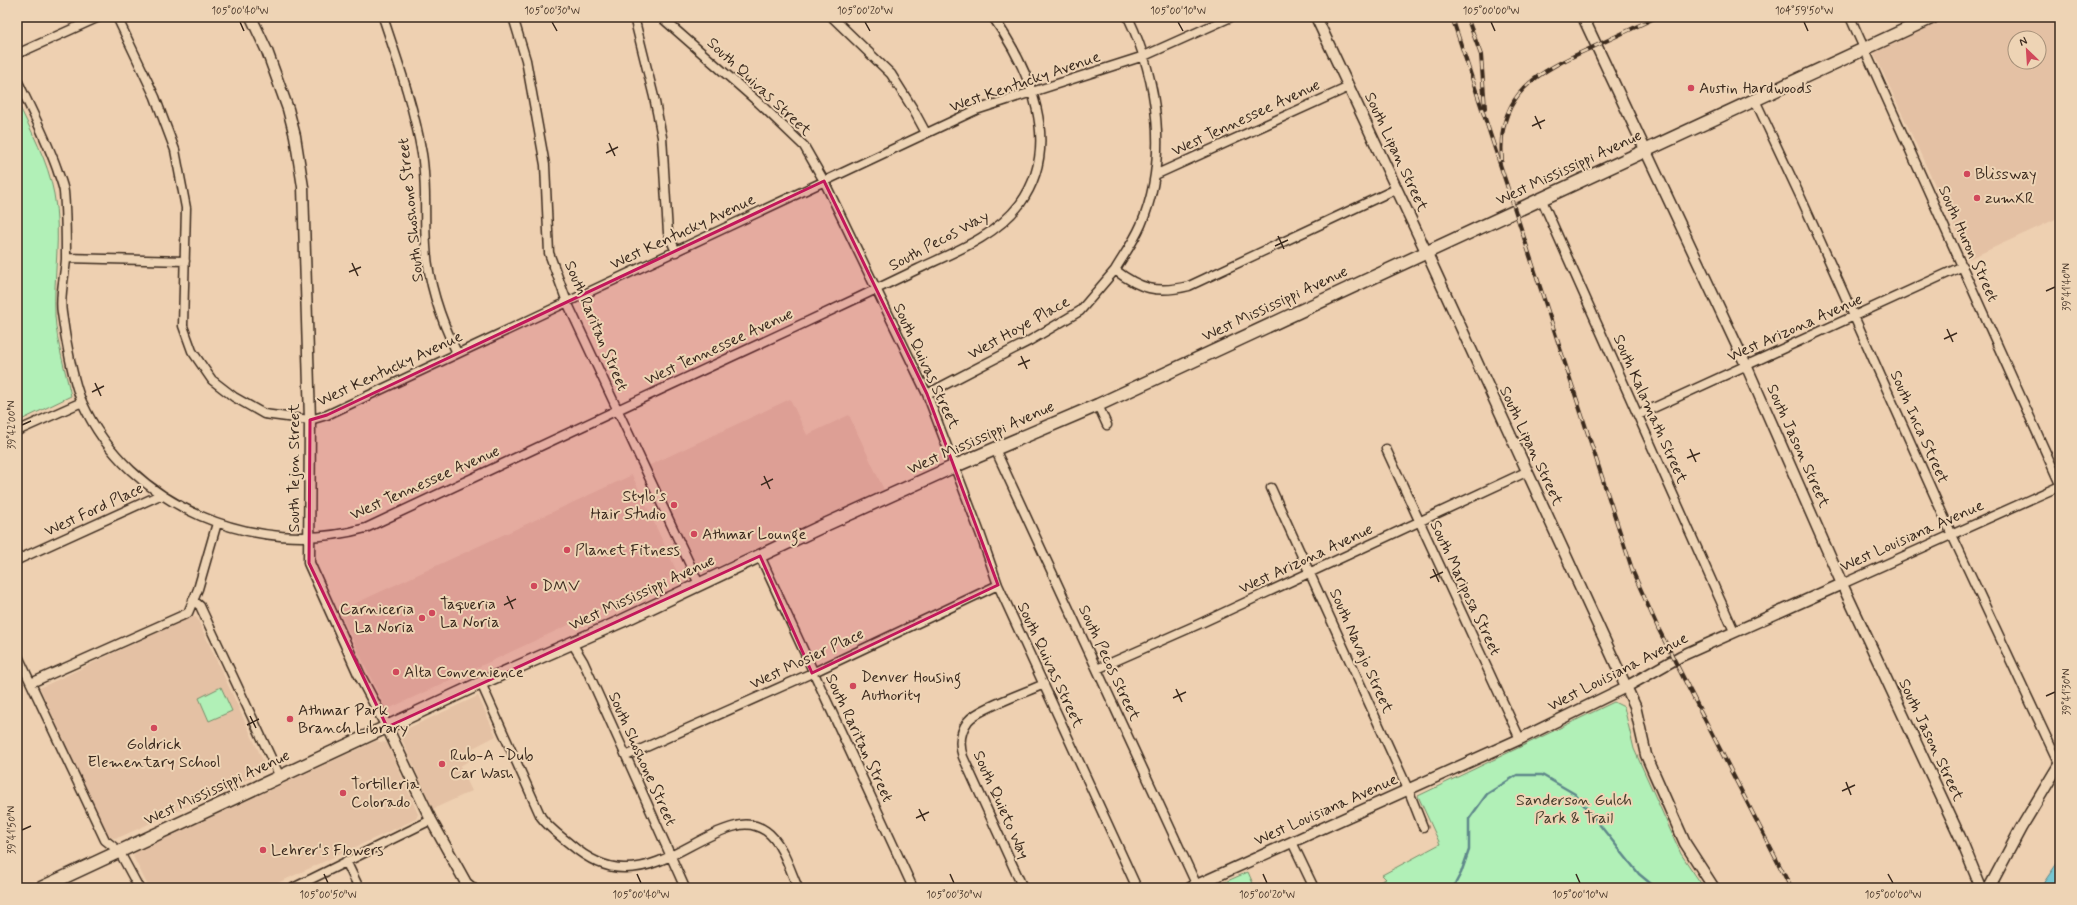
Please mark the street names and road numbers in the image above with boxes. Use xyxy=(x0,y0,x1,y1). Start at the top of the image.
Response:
street label: South Quivas Street xyxy=(702,33,816,142)
street label: West Kentucky Avenue xyxy=(947,46,1103,118)
street label: West Tennessee Avenue xyxy=(1168,74,1324,162)
street label: South Lipan Street xyxy=(1359,89,1433,216)
street label: West Mississippi Avenue xyxy=(1493,125,1645,211)
street label: South Shoshone Street xyxy=(393,137,429,283)
street label: South Huron Street xyxy=(1933,183,2003,306)
street label: West Kentucky Avenue xyxy=(607,189,759,275)
street label: South Pecos Way xyxy=(885,206,993,276)
street label: South Raritan Street xyxy=(559,258,633,394)
street label: West Mississippi Avenue xyxy=(1199,261,1351,347)
street label: West Arizona Avenue xyxy=(1724,289,1866,367)
street label: West Hoye Place xyxy=(964,291,1074,365)
street label: South Quivas Street xyxy=(888,300,965,433)
street label: West Tennessee Avenue xyxy=(641,303,797,391)
street label: West Kentucky Avenue xyxy=(314,326,466,412)
street label: South Kalamath Street xyxy=(1608,331,1693,487)
street label: South Inca Street xyxy=(1885,367,1954,487)
street label: South Jason Street xyxy=(1761,381,1835,512)
street label: South Lipan Street xyxy=(1494,383,1568,510)
street label: West Mississippi Avenue xyxy=(904,396,1058,480)
street label: South Tejon Street xyxy=(284,403,305,532)
street label: West Tennessee Avenue xyxy=(347,441,503,525)
street label: West Ford Place xyxy=(41,478,147,542)
street label: West Louisiana Avenue xyxy=(1837,495,1987,577)
street label: South Mariposa Street xyxy=(1424,517,1506,659)
street label: West Arizona Avenue xyxy=(1236,519,1376,599)
street label: West Mississippi Avenue xyxy=(566,550,718,636)
street label: South Navajo Street xyxy=(1324,585,1398,717)
street label: South Quivas Street xyxy=(1012,599,1089,732)
street label: South Pecos Street xyxy=(1073,602,1145,725)
street label: West Mosier Place xyxy=(747,623,867,695)
street label: West Louisiana Avenue xyxy=(1544,627,1692,717)
street label: South Raritan Street xyxy=(820,670,898,806)
street label: South Jason Street xyxy=(1893,675,1969,805)
street label: South Shoshone Street xyxy=(603,689,681,829)
street label: West Mississippi Avenue xyxy=(141,745,293,831)
street label: South Quieto Way xyxy=(968,748,1034,862)
street label: West Louisiana Avenue xyxy=(1251,769,1401,851)

